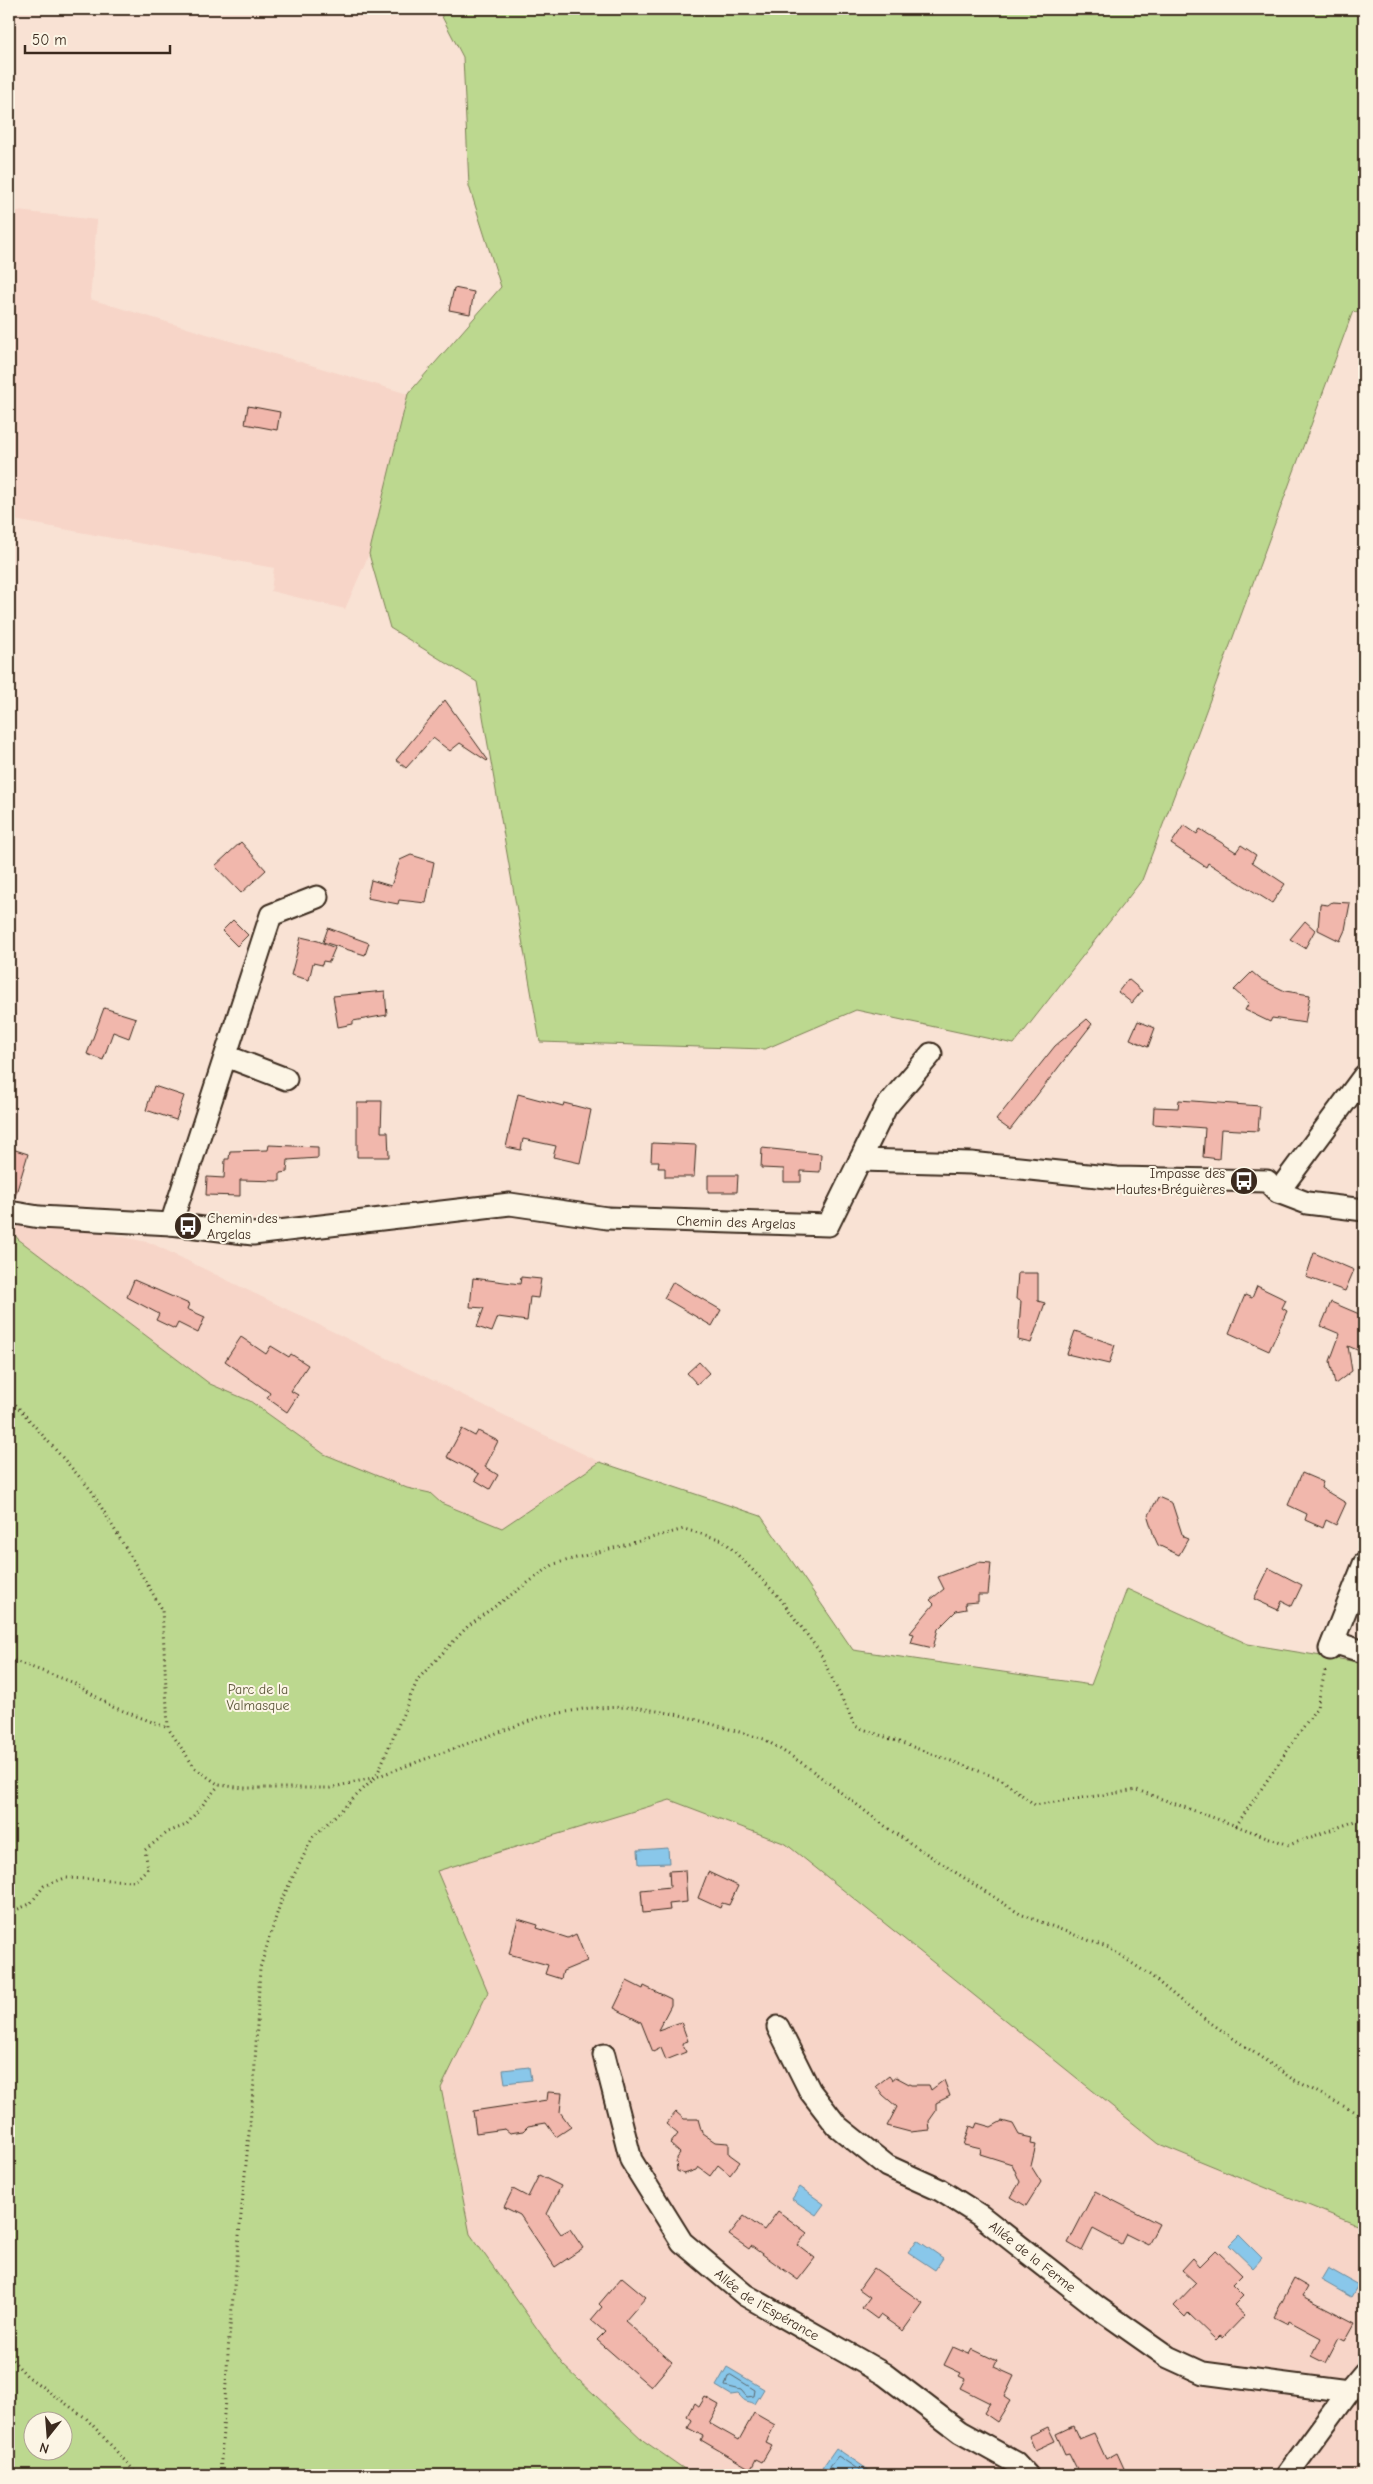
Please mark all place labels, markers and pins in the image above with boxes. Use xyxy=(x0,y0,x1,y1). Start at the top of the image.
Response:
place label: Impasse des Hautes Bréguières xyxy=(1116,1165,1225,1198)
bus stop icon: Impasse des Hautes Bréguières xyxy=(1229,1166,1259,1196)
place label: Chemin des Argelas xyxy=(207,1210,278,1243)
bus stop icon: Chemin des Argelas xyxy=(173,1211,203,1241)

